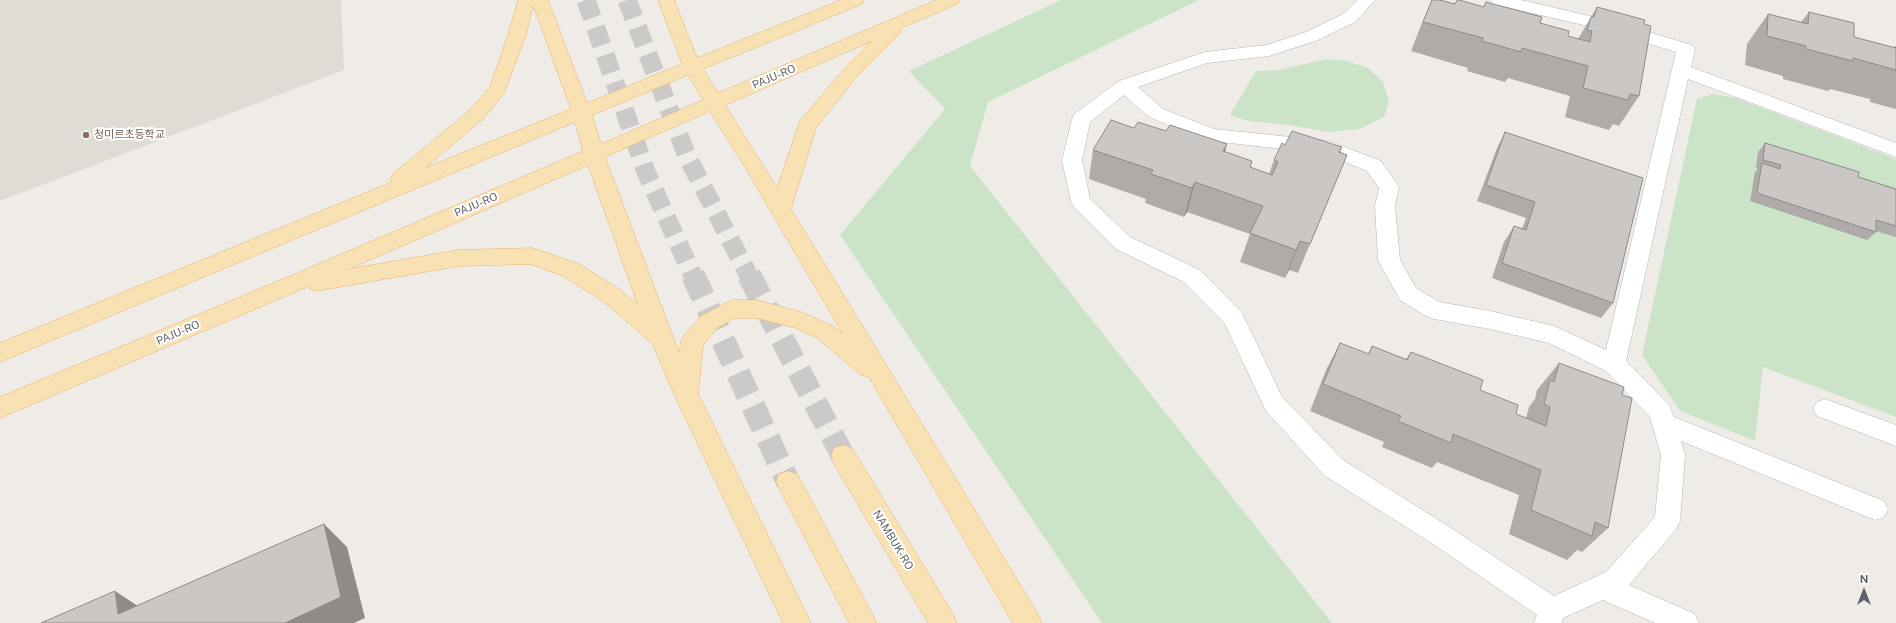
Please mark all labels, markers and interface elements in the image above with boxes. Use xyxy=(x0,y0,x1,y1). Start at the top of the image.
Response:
street label: PAJU-RO xyxy=(750,62,798,92)
place label: 청미르초등학교 xyxy=(94,128,165,142)
marker: 청미르초등학교 xyxy=(81,130,91,140)
street label: PAJU-RO xyxy=(452,190,500,220)
street label: PAJU-RO xyxy=(154,318,202,348)
street label: NAMBUK-RO xyxy=(870,508,916,572)
north arrow xyxy=(1844,571,1884,611)
text: N xyxy=(1860,573,1868,585)

